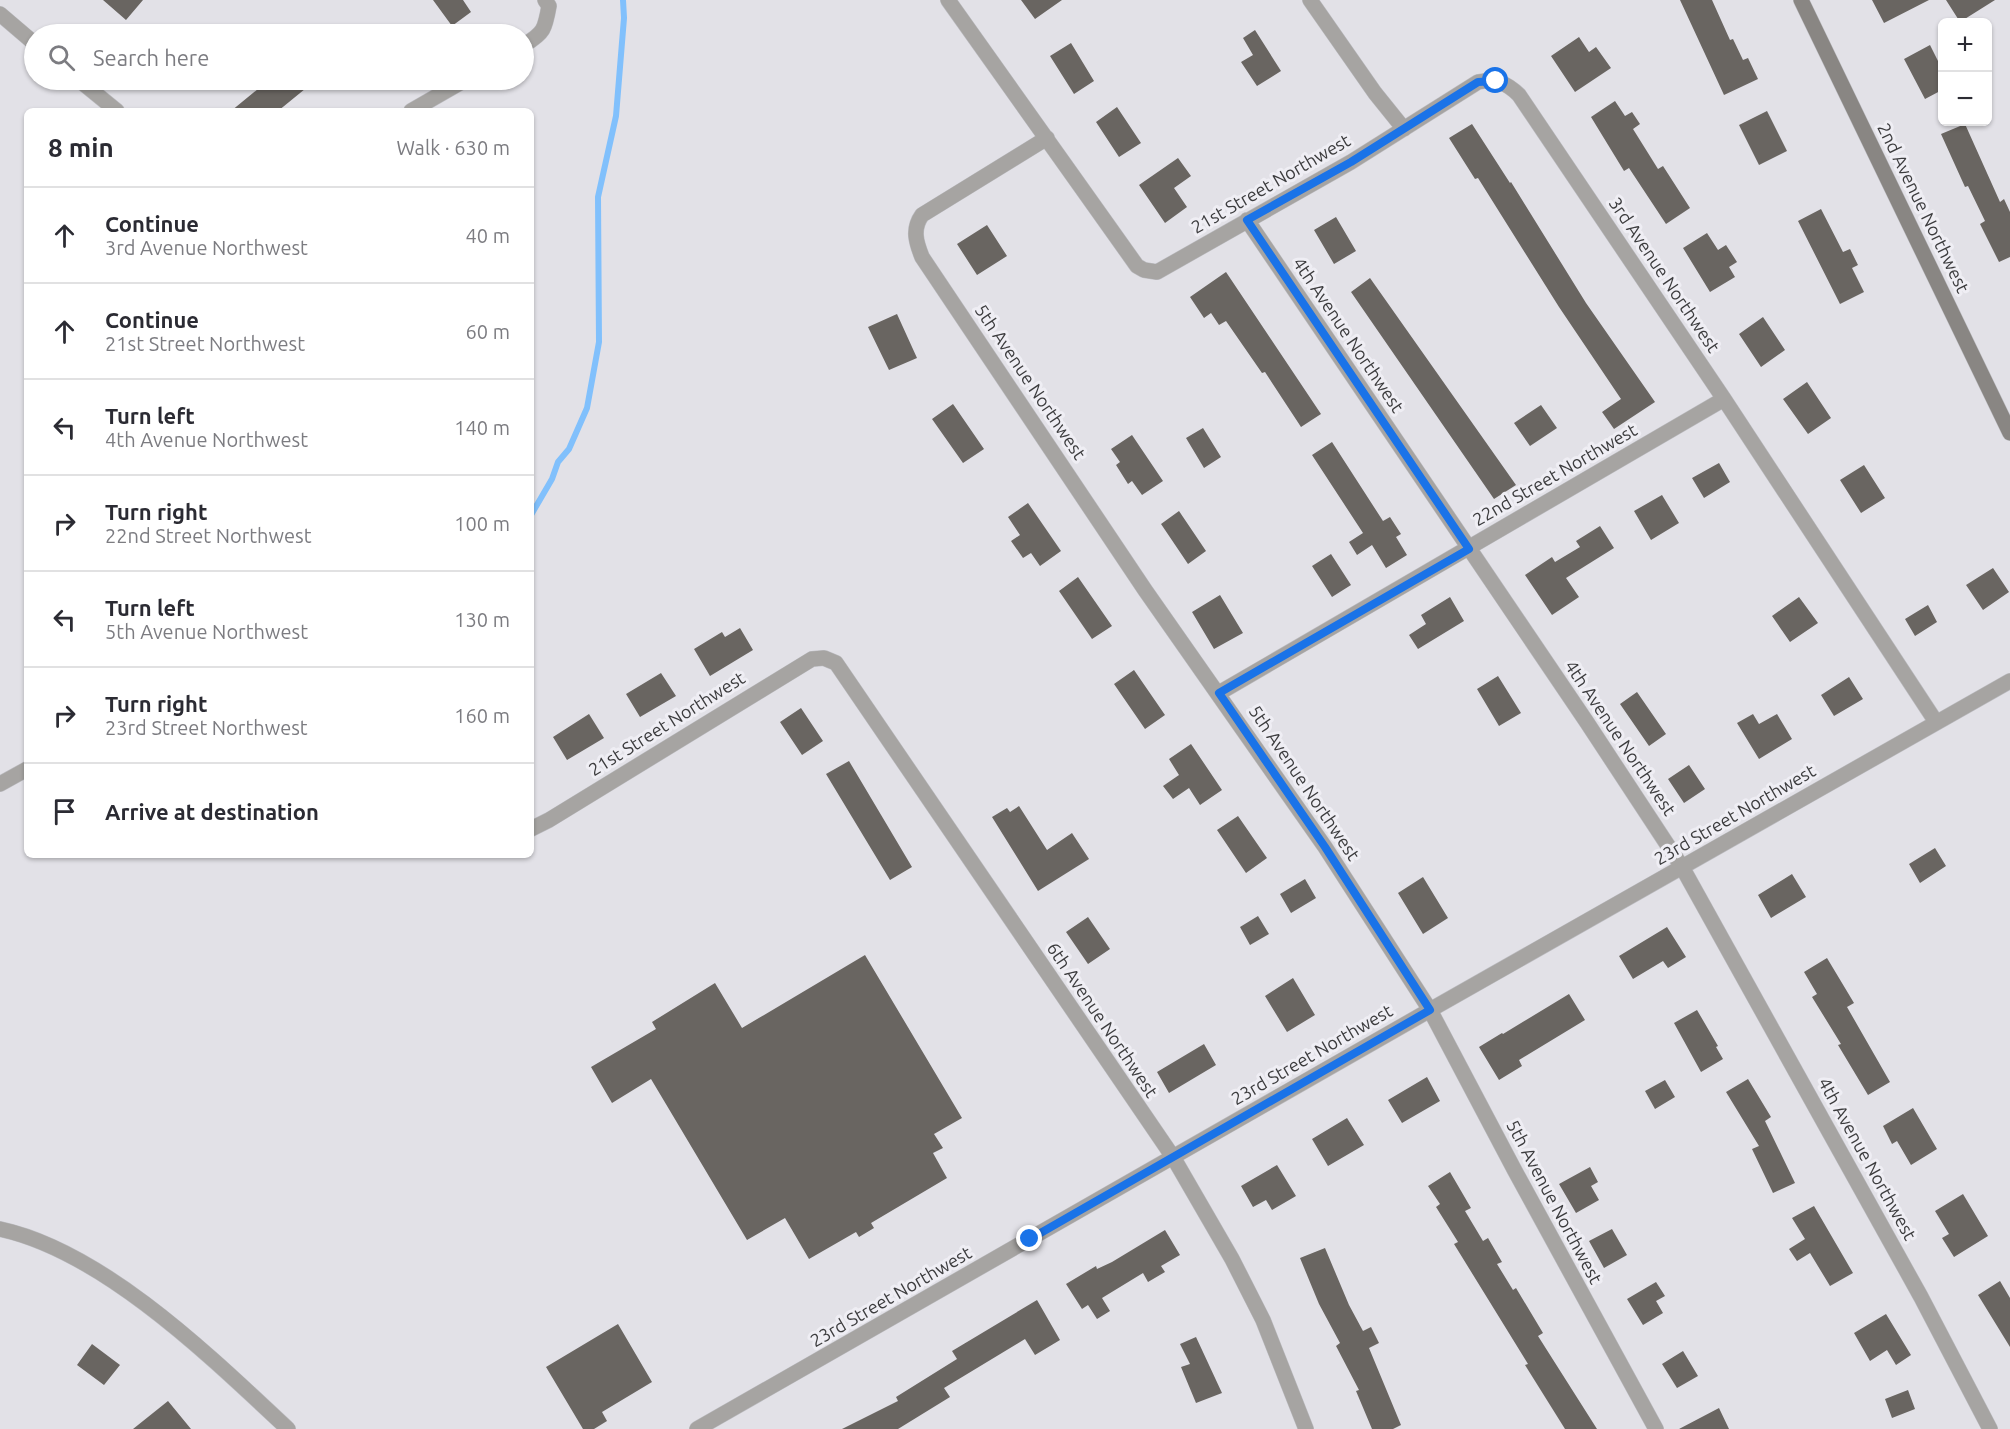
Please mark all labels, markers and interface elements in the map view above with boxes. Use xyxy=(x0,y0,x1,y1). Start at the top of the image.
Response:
map controls xyxy=(1938,18,1992,126)
button: + xyxy=(1938,18,1992,72)
search box xyxy=(24,24,534,90)
icon: search xyxy=(45,41,78,74)
text: Search here xyxy=(93,45,209,70)
route start xyxy=(1482,67,1508,93)
button: − xyxy=(1938,72,1992,126)
street label: 2nd Avenue Northwest xyxy=(1874,120,1974,296)
street label: 21st Street Northwest xyxy=(1188,129,1353,237)
text: 8 min xyxy=(48,133,114,162)
text: Walk · 630 m xyxy=(397,136,510,159)
street label: 3rd Avenue Northwest xyxy=(1605,193,1724,356)
text: Continue xyxy=(105,211,199,236)
icon: ahead xyxy=(48,219,81,252)
text: 40 m xyxy=(466,224,510,247)
text: 3rd Avenue Northwest xyxy=(105,236,308,259)
street label: 4th Avenue Northwest xyxy=(1289,253,1408,416)
street label: 5th Avenue Northwest xyxy=(971,300,1090,463)
text: Continue xyxy=(105,307,199,332)
icon: ahead xyxy=(48,315,81,348)
text: 60 m xyxy=(466,320,510,343)
text: 21st Street Northwest xyxy=(105,332,305,355)
text: Turn left xyxy=(105,403,195,428)
icon: left xyxy=(48,411,81,444)
text: 140 m xyxy=(454,416,510,439)
street label: 22nd Street Northwest xyxy=(1469,419,1640,529)
text: 4th Avenue Northwest xyxy=(105,428,308,451)
text: Turn right xyxy=(105,499,207,524)
icon: right xyxy=(48,507,81,540)
text: 100 m xyxy=(454,512,510,535)
text: 22nd Street Northwest xyxy=(105,524,312,547)
text: Turn left xyxy=(105,595,195,620)
icon: left xyxy=(48,603,81,636)
text: 130 m xyxy=(454,608,510,631)
text: 5th Avenue Northwest xyxy=(105,620,308,643)
street label: 4th Avenue Northwest xyxy=(1561,656,1680,819)
street label: 21st Street Northwest xyxy=(585,667,748,779)
text: Turn right xyxy=(105,691,207,716)
icon: right xyxy=(48,699,81,732)
street label: 5th Avenue Northwest xyxy=(1245,701,1364,864)
text: 160 m xyxy=(454,704,510,727)
text: 23rd Street Northwest xyxy=(105,716,308,739)
street label: 23rd Street Northwest xyxy=(1650,760,1819,868)
icon: arrive xyxy=(48,795,81,828)
text: Arrive at destination xyxy=(105,799,319,824)
street label: 6th Avenue Northwest xyxy=(1043,938,1162,1101)
street label: 23rd Street Northwest xyxy=(1227,1000,1396,1108)
street label: 4th Avenue Northwest xyxy=(1815,1074,1921,1243)
street label: 5th Avenue Northwest xyxy=(1503,1116,1607,1287)
route end xyxy=(1016,1225,1042,1251)
street label: 23rd Street Northwest xyxy=(806,1242,975,1350)

